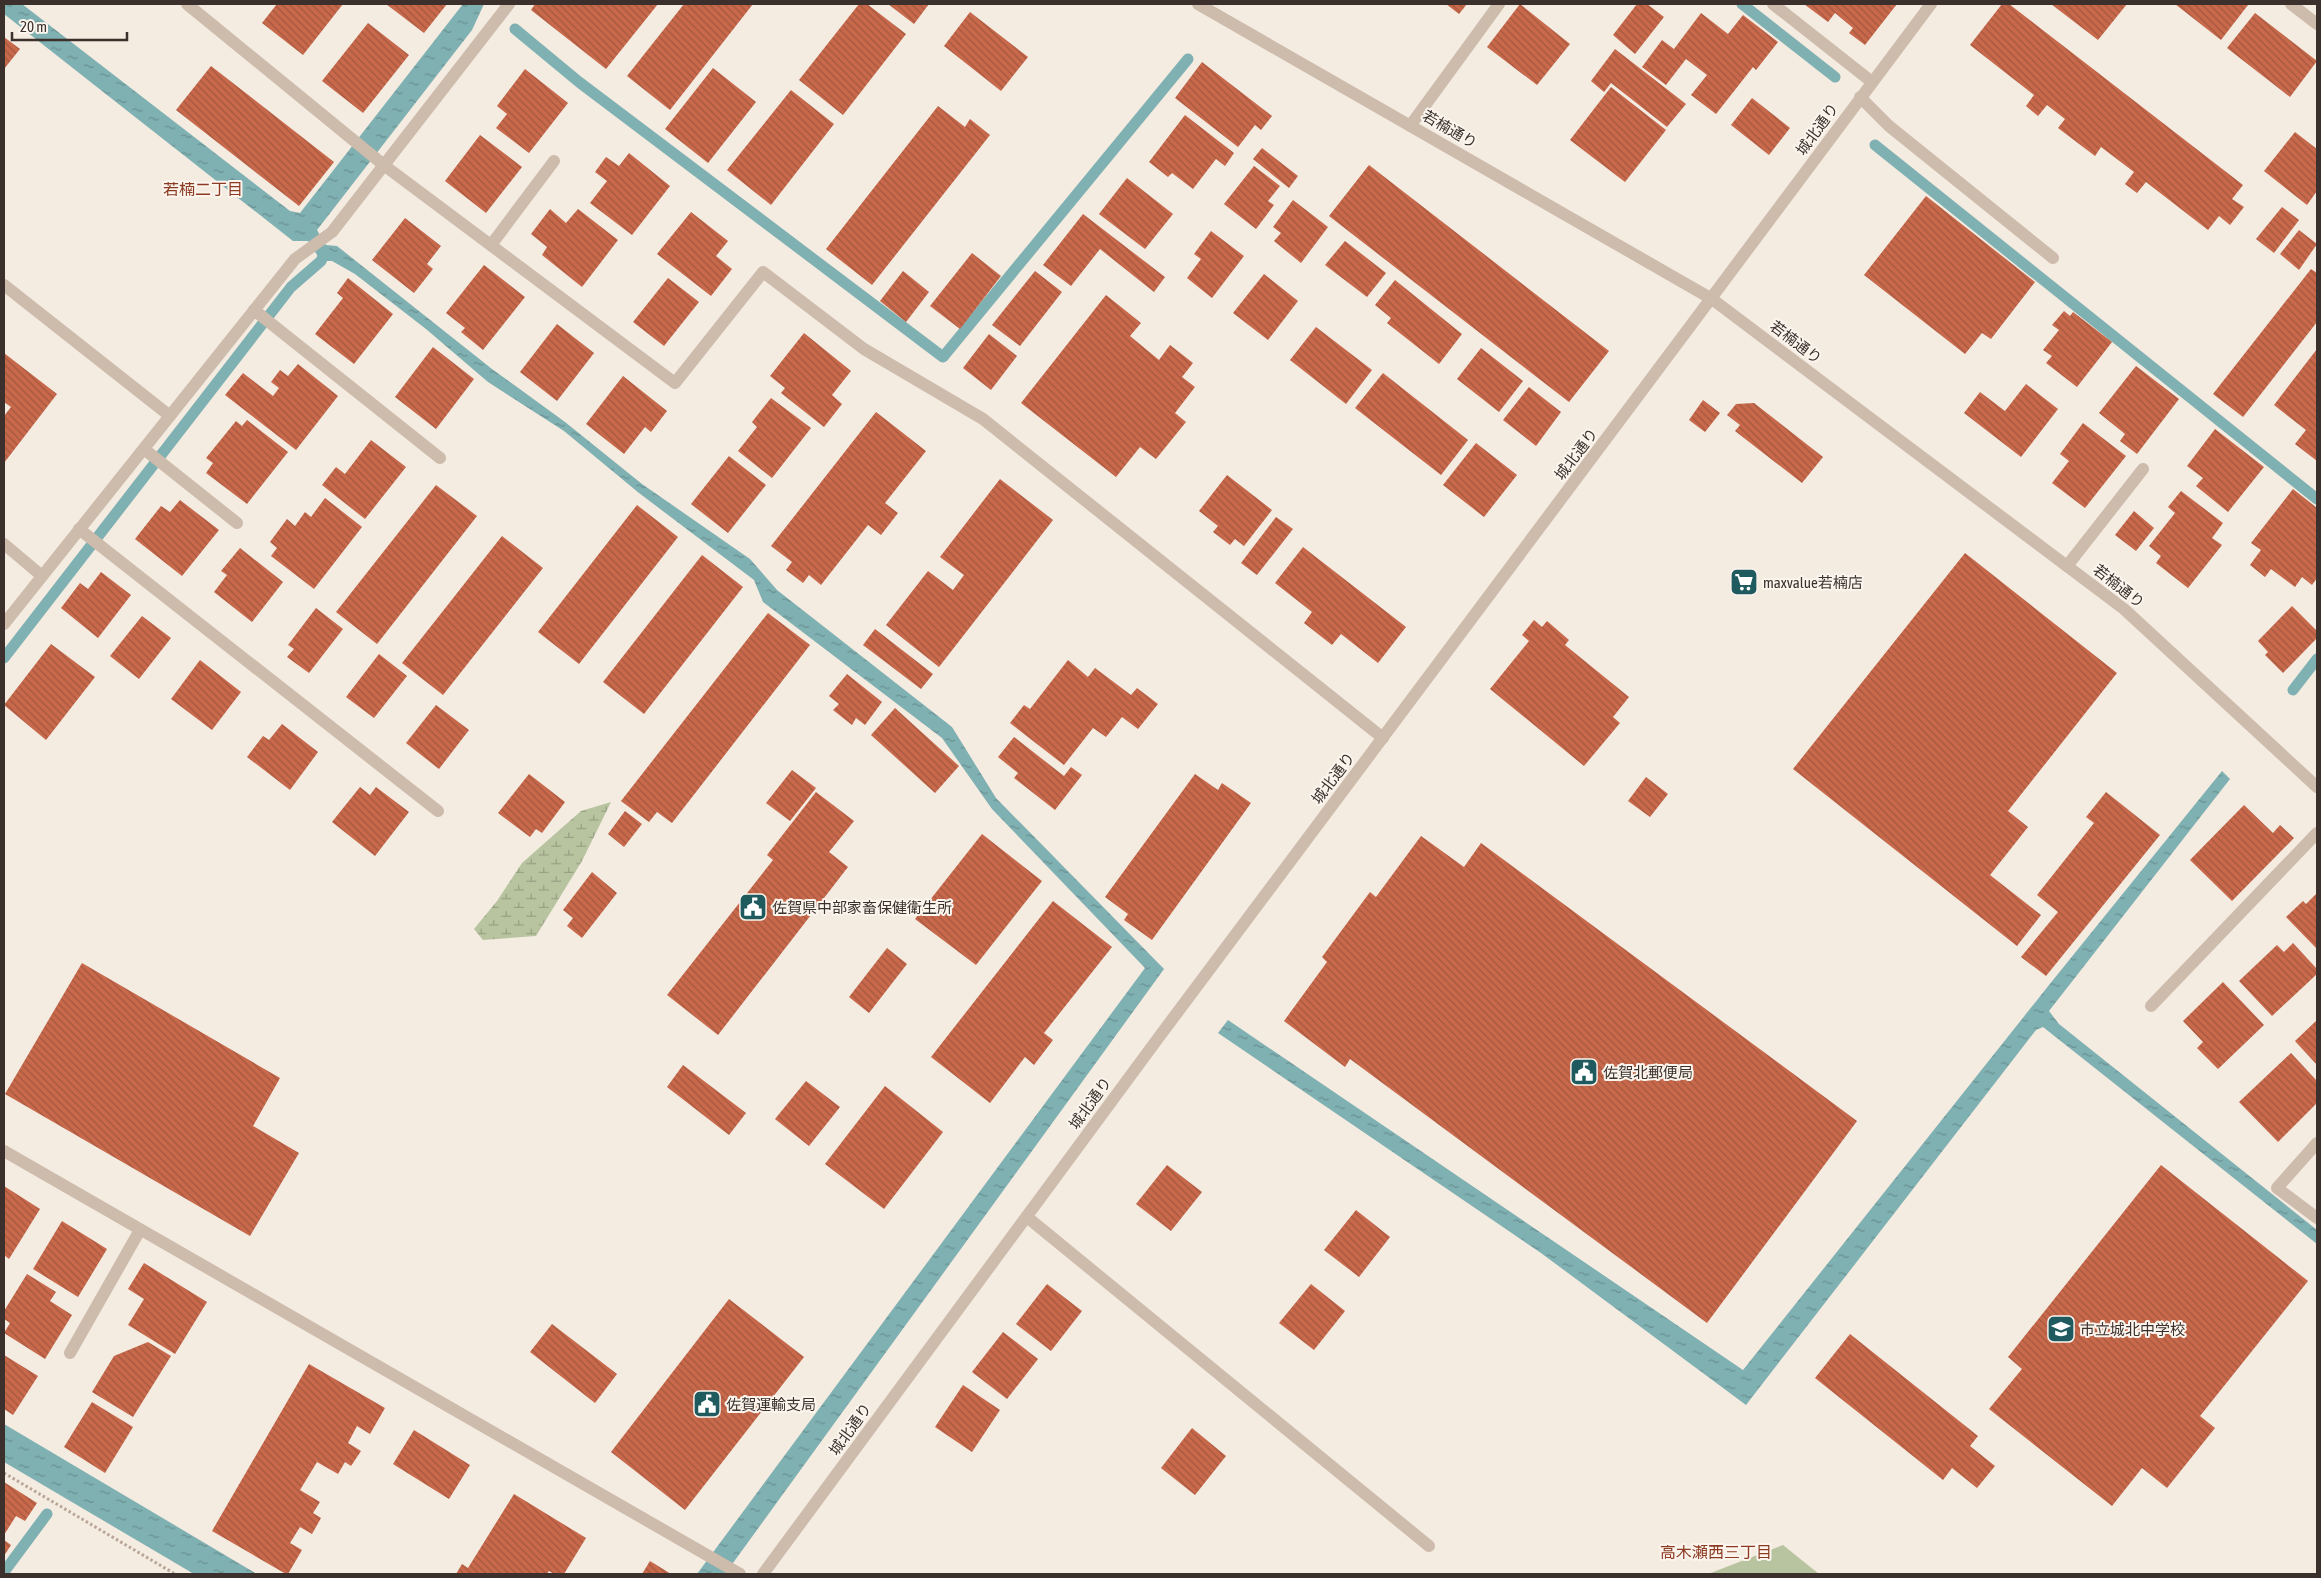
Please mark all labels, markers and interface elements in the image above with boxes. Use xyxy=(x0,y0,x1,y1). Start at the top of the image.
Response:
scale bar xyxy=(12,10,128,42)
text: 20 m xyxy=(20,18,47,35)
street label: 城北通り xyxy=(1792,100,1842,158)
street label: 若楠通り xyxy=(1420,107,1480,151)
district label: 若楠二丁目 xyxy=(163,180,243,198)
street label: 若楠通り xyxy=(1767,317,1825,367)
street label: 城北通り xyxy=(1551,425,1601,483)
street label: 若楠通り xyxy=(2090,561,2148,611)
supermarket icon: maxvalue若楠店 xyxy=(1729,567,1759,597)
place label: maxvalue若楠店 xyxy=(1763,574,1863,591)
street label: 城北通り xyxy=(1308,749,1358,807)
public building icon: 佐賀県中部家畜保健衛生所 xyxy=(738,892,768,922)
place label: 佐賀県中部家畜保健衛生所 xyxy=(772,899,952,916)
public building icon: 佐賀北郵便局 xyxy=(1569,1057,1599,1087)
place label: 佐賀北郵便局 xyxy=(1603,1064,1693,1081)
street label: 城北通り xyxy=(1065,1074,1115,1132)
school or university icon: 市立城北中学校 xyxy=(2046,1314,2076,1344)
place label: 市立城北中学校 xyxy=(2080,1321,2185,1338)
public building icon: 佐賀運輸支局 xyxy=(692,1389,722,1419)
place label: 佐賀運輸支局 xyxy=(726,1396,816,1413)
street label: 城北通り xyxy=(825,1400,875,1458)
district label: 高木瀬西三丁目 xyxy=(1660,1543,1772,1561)

